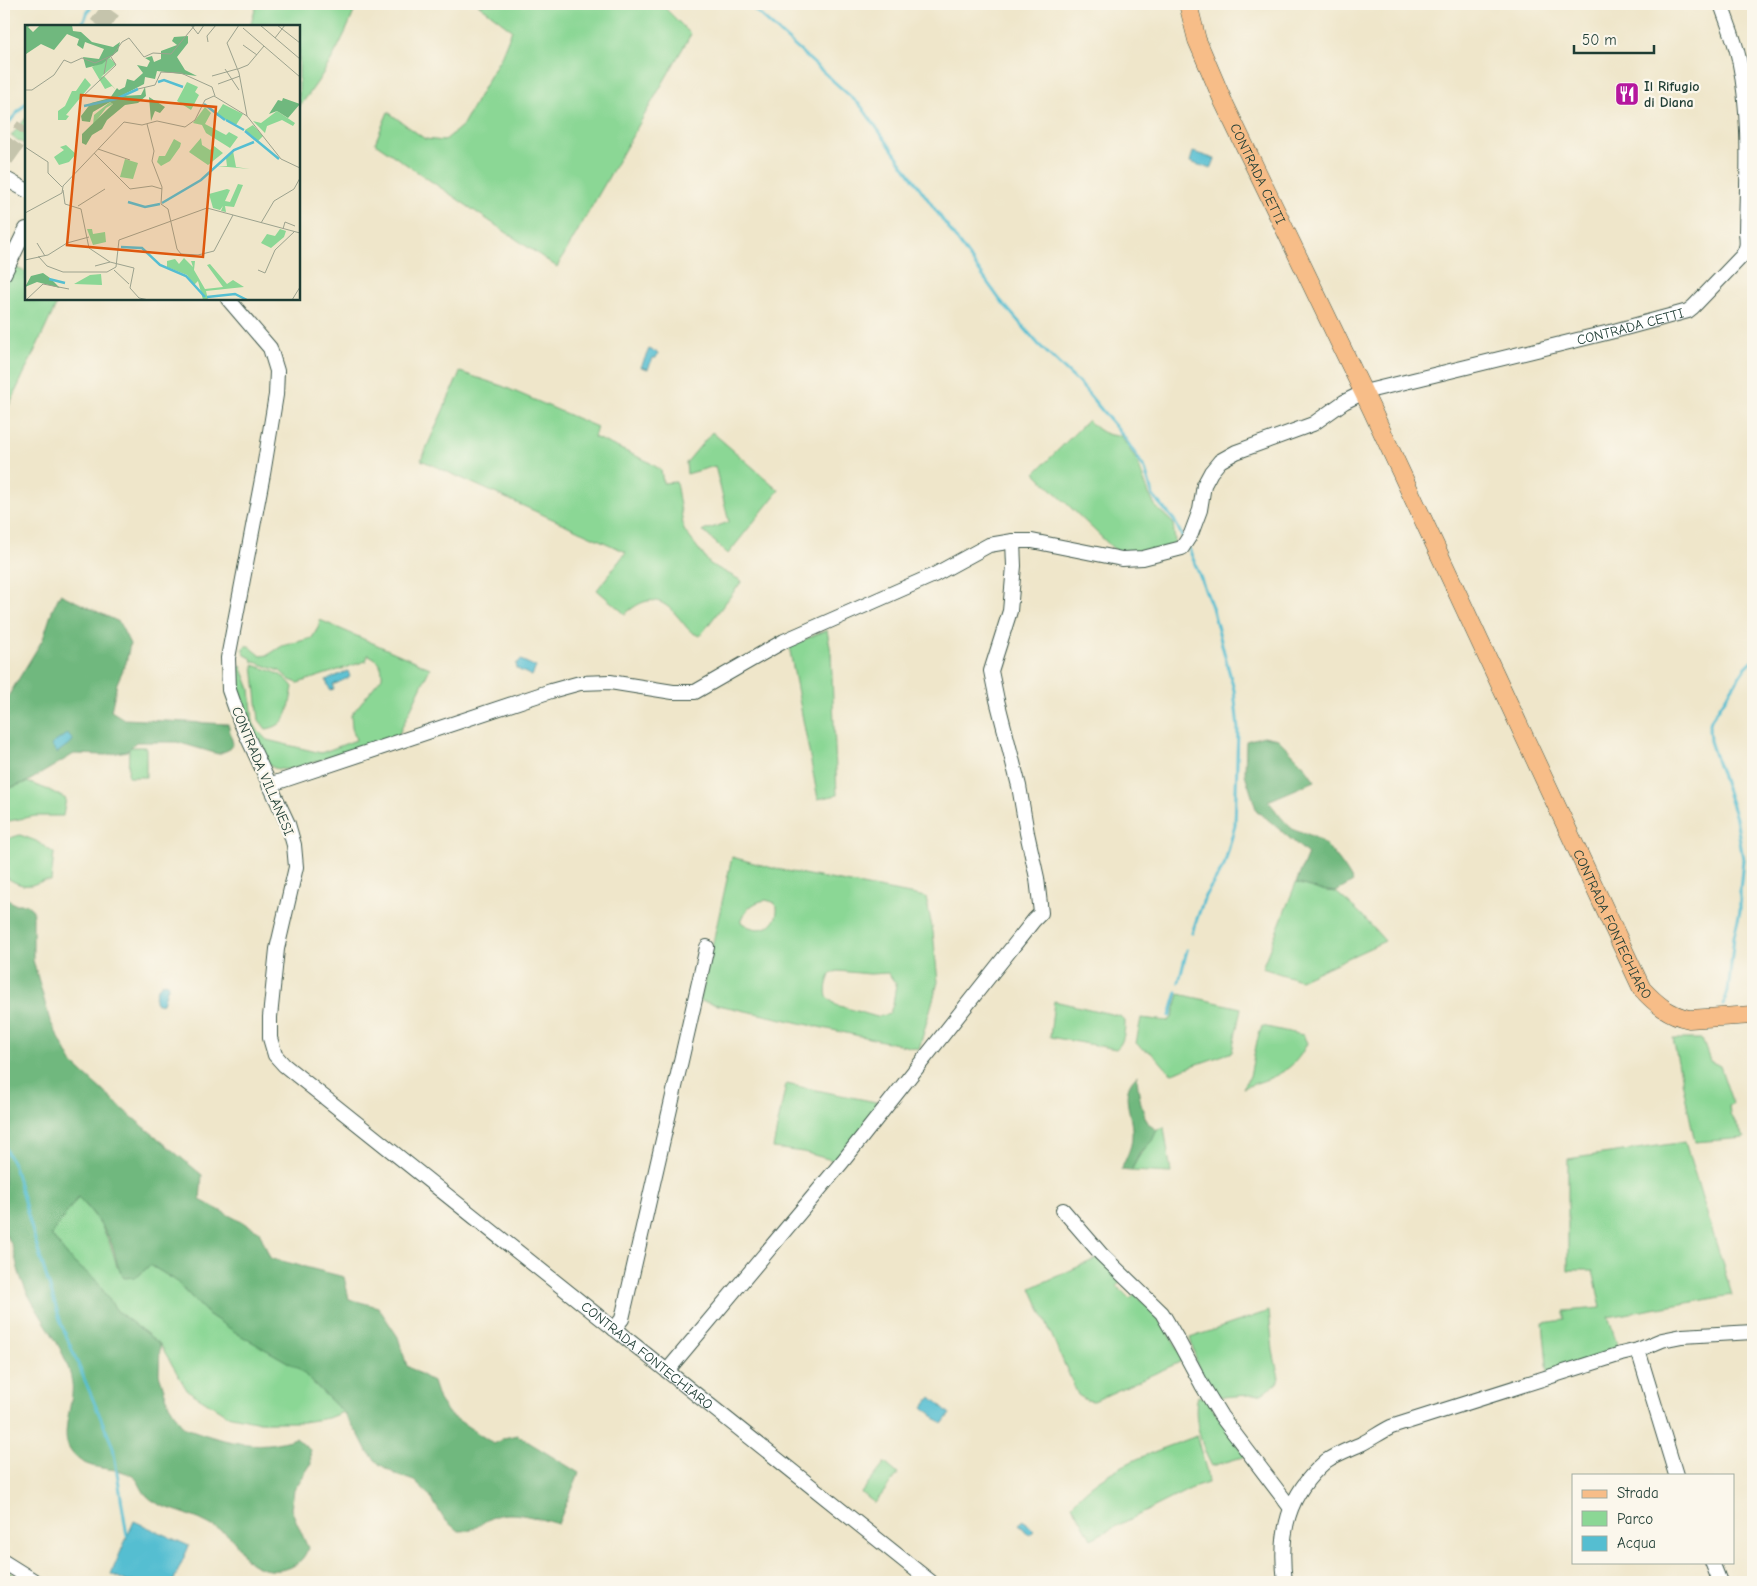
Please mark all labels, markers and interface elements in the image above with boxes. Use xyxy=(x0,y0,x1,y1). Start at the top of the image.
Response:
scale bar xyxy=(1574,22,1654,54)
inset map xyxy=(25,25,300,300)
text: 50 m xyxy=(1582,31,1617,49)
place label: Il Rifugio di Diana xyxy=(1644,78,1700,111)
restaurant icon: Il Rifugio di Diana xyxy=(1614,81,1640,107)
street label: CONTRADA CETTI xyxy=(1226,121,1289,227)
street label: CONTRADA CETTI xyxy=(1575,305,1686,349)
street label: CONTRADA VILLANESI xyxy=(228,704,297,838)
street label: CONTRADA FONTECHIARO xyxy=(1569,847,1655,1003)
street label: CONTRADA FONTECHIARO xyxy=(578,1298,716,1413)
legend xyxy=(1572,1474,1734,1564)
text: Strada xyxy=(1617,1484,1659,1502)
text: Parco xyxy=(1617,1510,1653,1528)
text: Acqua xyxy=(1617,1534,1656,1552)

